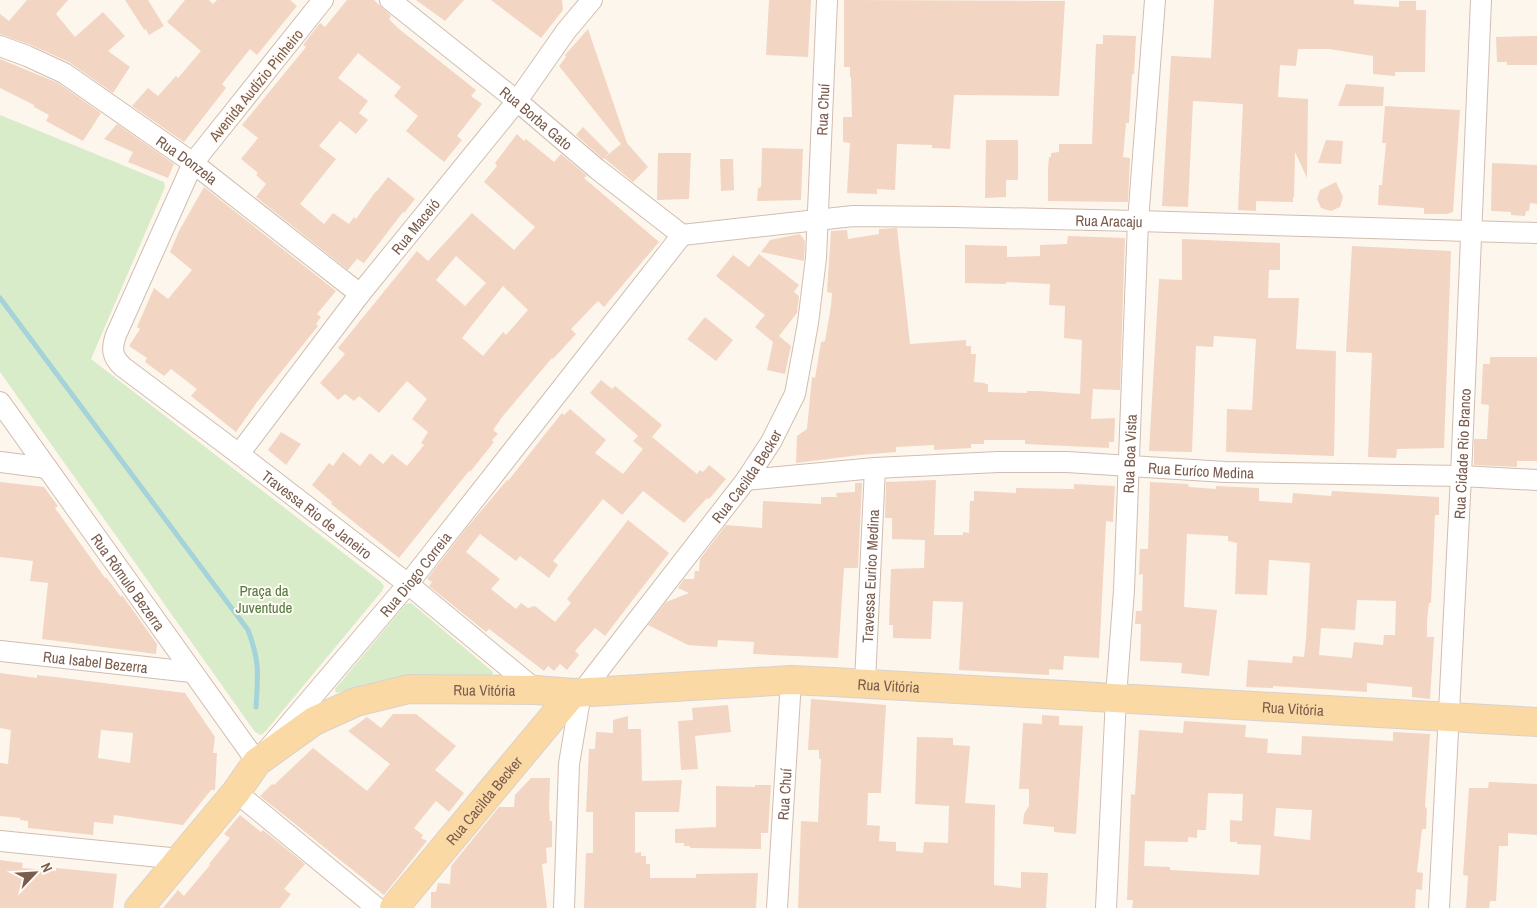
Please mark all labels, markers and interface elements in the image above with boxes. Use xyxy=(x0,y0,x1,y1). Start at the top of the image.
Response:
street label: Avenida Audízio Pinheiro xyxy=(203,24,308,147)
street label: Rua Borba Gato xyxy=(496,81,577,155)
street label: Rua Chuí xyxy=(811,82,834,136)
street label: Rua Donzela xyxy=(152,130,222,189)
street label: Rua Maceió xyxy=(386,194,444,259)
street label: Rua Aracaju xyxy=(1075,209,1143,232)
street label: Rua Cidade Rio Branco xyxy=(1448,388,1475,519)
street label: Rua Boa Vista xyxy=(1117,414,1141,494)
street label: Rua Cacilda Becker xyxy=(706,426,786,527)
street label: Rua Euríco Medina xyxy=(1147,457,1254,483)
street label: Travessa Rio de Janeiro xyxy=(257,465,377,563)
street label: Travessa Eurico Medina xyxy=(856,509,884,643)
street label: Rua Diogo Correia xyxy=(375,527,456,621)
street label: Rua Rômulo Bezerra xyxy=(86,529,170,635)
park label: Praça da Juventude xyxy=(236,580,293,618)
street label: Rua Isabel Bezerra xyxy=(42,645,149,678)
street label: Rua Vitória xyxy=(857,673,920,697)
street label: Rua Vitória xyxy=(453,679,516,700)
street label: Rua Vitória xyxy=(1261,696,1325,720)
street label: Rua Cacilda Becker xyxy=(440,752,527,849)
street label: Rua Chuí xyxy=(772,767,796,821)
north arrow xyxy=(10,848,60,898)
text: N xyxy=(37,860,57,875)

